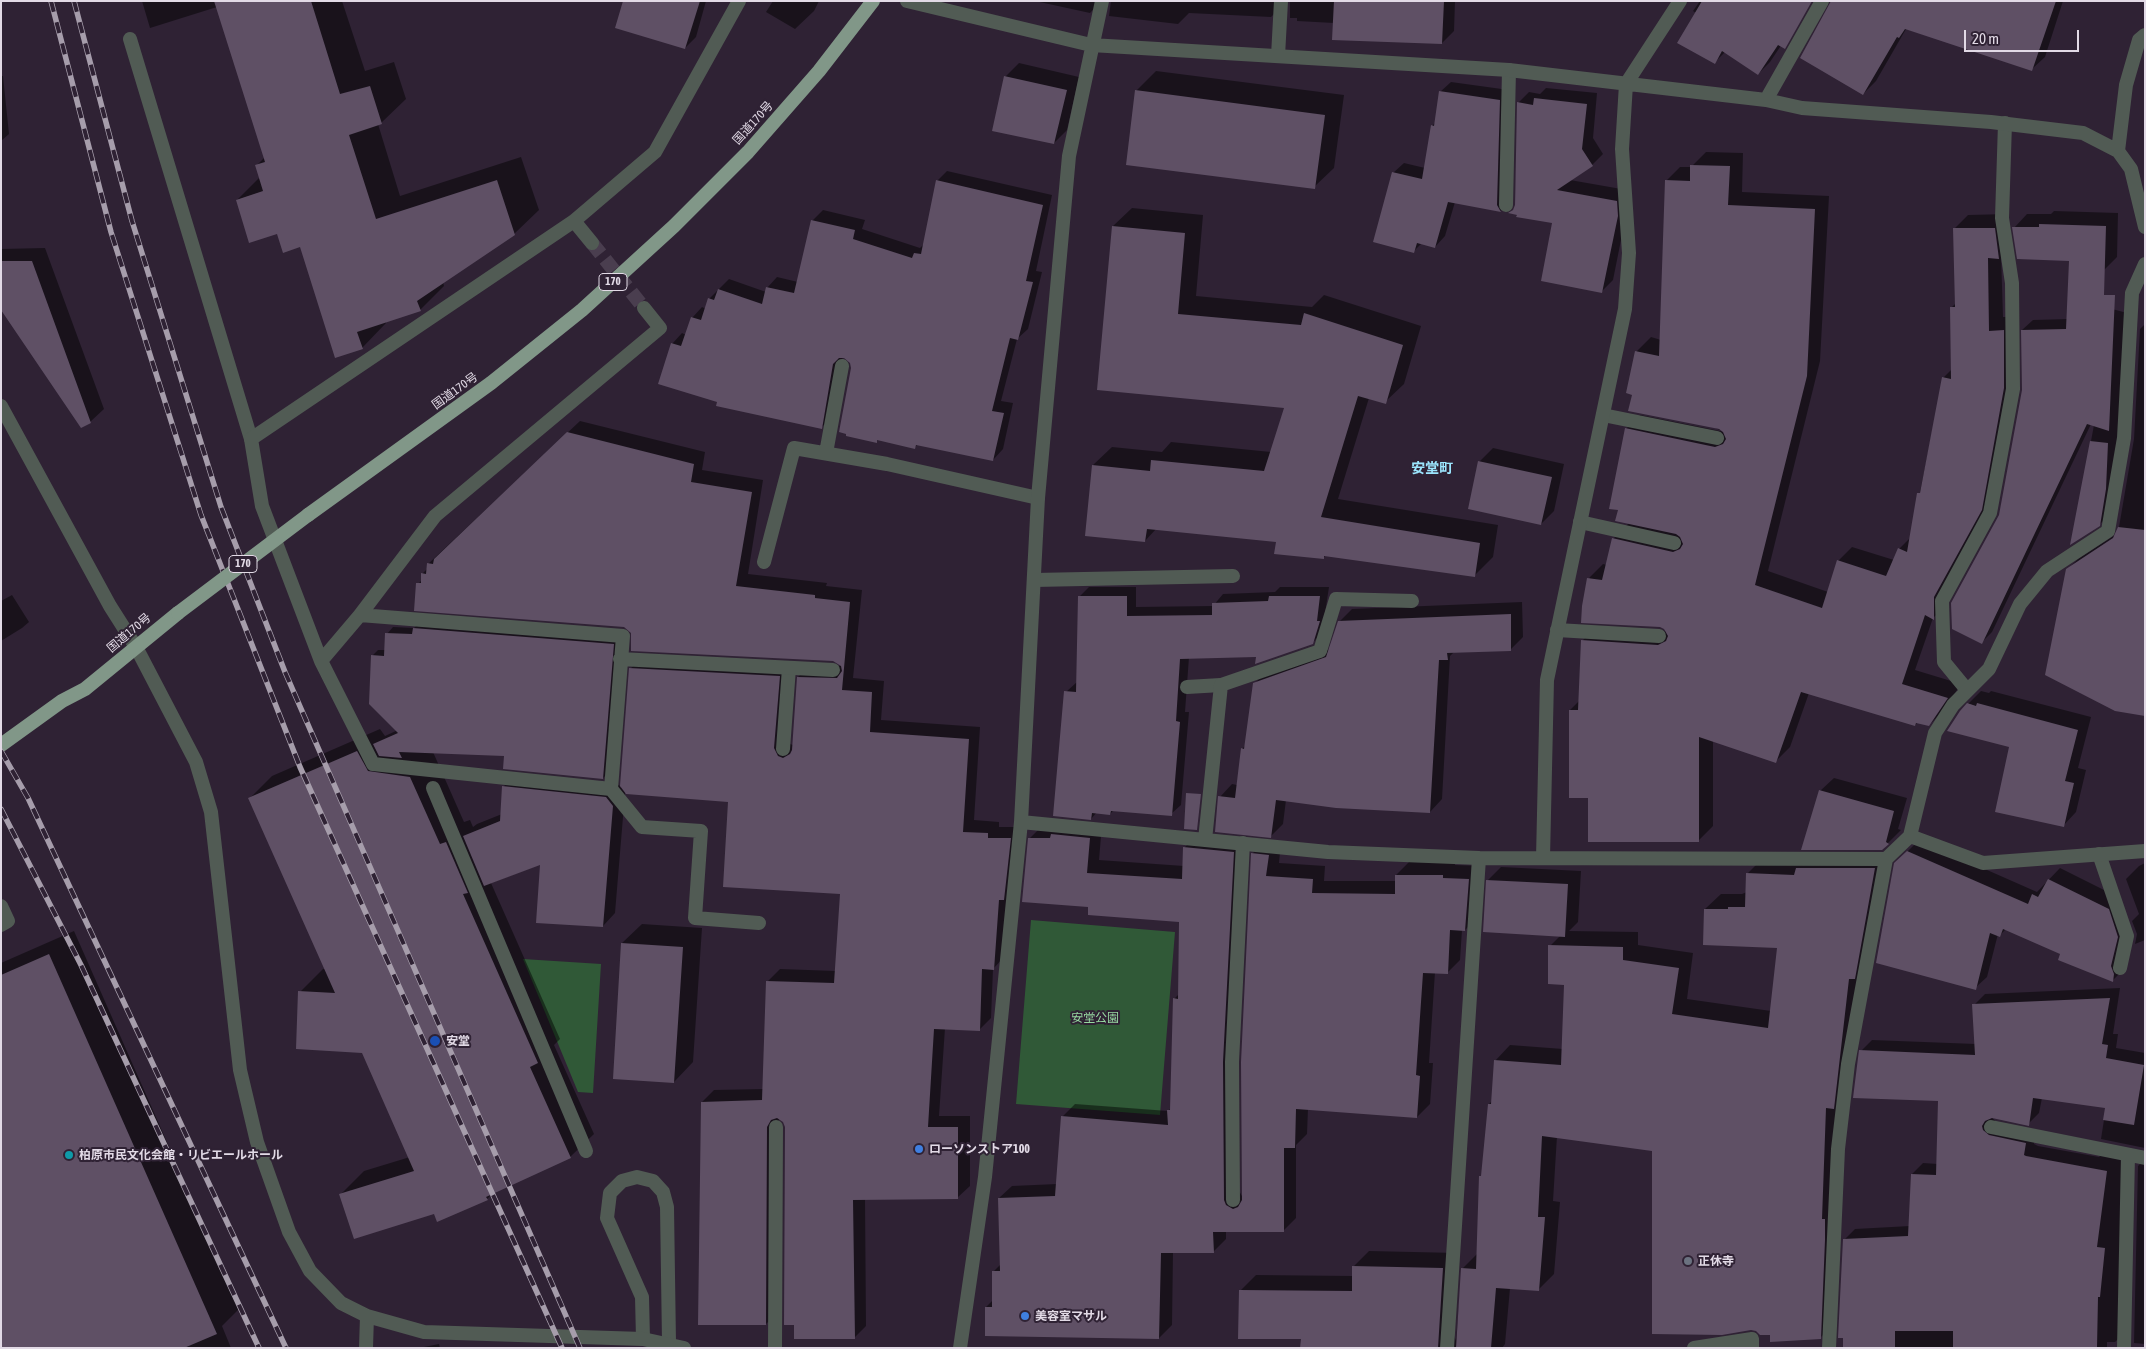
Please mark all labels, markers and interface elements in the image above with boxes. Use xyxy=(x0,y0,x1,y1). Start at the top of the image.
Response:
scale bar xyxy=(1966,20,2081,52)
text: 20 m xyxy=(1972,30,1999,47)
street label: 国道170号 xyxy=(730,99,776,147)
road number: 170 xyxy=(599,274,627,290)
street label: 国道170号 xyxy=(429,370,481,412)
district label: 安堂町 xyxy=(1411,461,1453,477)
road number: 170 xyxy=(229,556,257,572)
street label: 国道170号 xyxy=(104,610,154,656)
park label: 安堂公園 xyxy=(1071,1011,1119,1025)
marker: 安堂 xyxy=(428,1034,442,1048)
place label: 安堂 xyxy=(446,1034,470,1048)
place label: ローソンストア100 xyxy=(929,1142,1030,1156)
marker: ローソンストア100 xyxy=(913,1143,925,1155)
place label: 柏原市民文化会館・リビエールホール xyxy=(79,1148,283,1162)
marker: 柏原市民文化会館・リビエールホール xyxy=(63,1149,75,1161)
place label: 正休寺 xyxy=(1698,1254,1734,1268)
marker: 正休寺 xyxy=(1682,1255,1694,1267)
place label: 美容室マサル xyxy=(1035,1309,1107,1323)
marker: 美容室マサル xyxy=(1019,1310,1031,1322)

